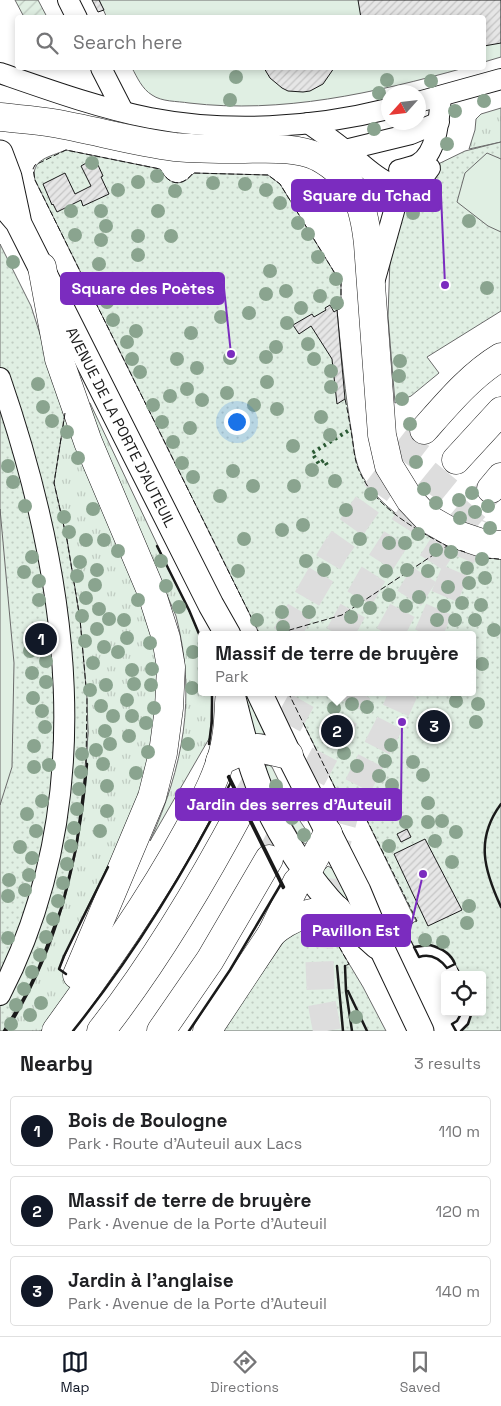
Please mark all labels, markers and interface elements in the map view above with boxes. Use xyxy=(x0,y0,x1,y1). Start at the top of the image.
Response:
search box xyxy=(15,15,486,70)
icon: search xyxy=(33,29,61,57)
text: Search here xyxy=(73,30,183,55)
north arrow xyxy=(381,85,426,130)
callout: Square du Tchad xyxy=(292,180,441,211)
text: Square du Tchad xyxy=(303,185,431,206)
callout: Square des Poètes xyxy=(61,273,224,304)
text: Square des Poètes xyxy=(71,278,215,299)
street label: AVENUE DE LA PORTE D'AUTEUIL xyxy=(62,324,180,530)
your location xyxy=(224,409,250,435)
pin: 1 xyxy=(25,620,57,658)
popup xyxy=(198,631,476,696)
text: Massif de terre de bruyère xyxy=(215,641,459,666)
text: Park xyxy=(215,666,249,687)
pin: 3 xyxy=(418,707,450,745)
pin: 2 xyxy=(321,712,353,750)
callout: Jardin des serres d’Auteuil xyxy=(176,789,401,820)
text: Jardin des serres d’Auteuil xyxy=(187,794,391,815)
callout: Pavillon Est xyxy=(302,915,410,946)
text: Pavillon Est xyxy=(312,920,400,941)
map controls xyxy=(441,971,486,1016)
button: locate xyxy=(441,971,486,1016)
text: Nearby xyxy=(20,1050,93,1077)
text: 3 results xyxy=(414,1053,481,1074)
text: Bois de Boulogne xyxy=(68,1108,227,1133)
text: 1 xyxy=(33,1121,41,1142)
text: 110 m xyxy=(438,1121,480,1142)
text: Park · Route d'Auteuil aux Lacs xyxy=(68,1133,302,1154)
text: Massif de terre de bruyère xyxy=(68,1188,312,1213)
text: 2 xyxy=(32,1201,42,1222)
text: 120 m xyxy=(436,1201,480,1222)
text: Park · Avenue de la Porte d'Auteuil xyxy=(68,1213,327,1234)
text: Jardin à l'anglaise xyxy=(68,1268,234,1293)
text: 3 xyxy=(32,1281,42,1302)
text: 140 m xyxy=(435,1281,480,1302)
text: Park · Avenue de la Porte d'Auteuil xyxy=(68,1293,327,1314)
tab: Map xyxy=(60,1348,90,1396)
tab: Directions xyxy=(210,1348,279,1396)
tab: Saved xyxy=(400,1348,441,1396)

